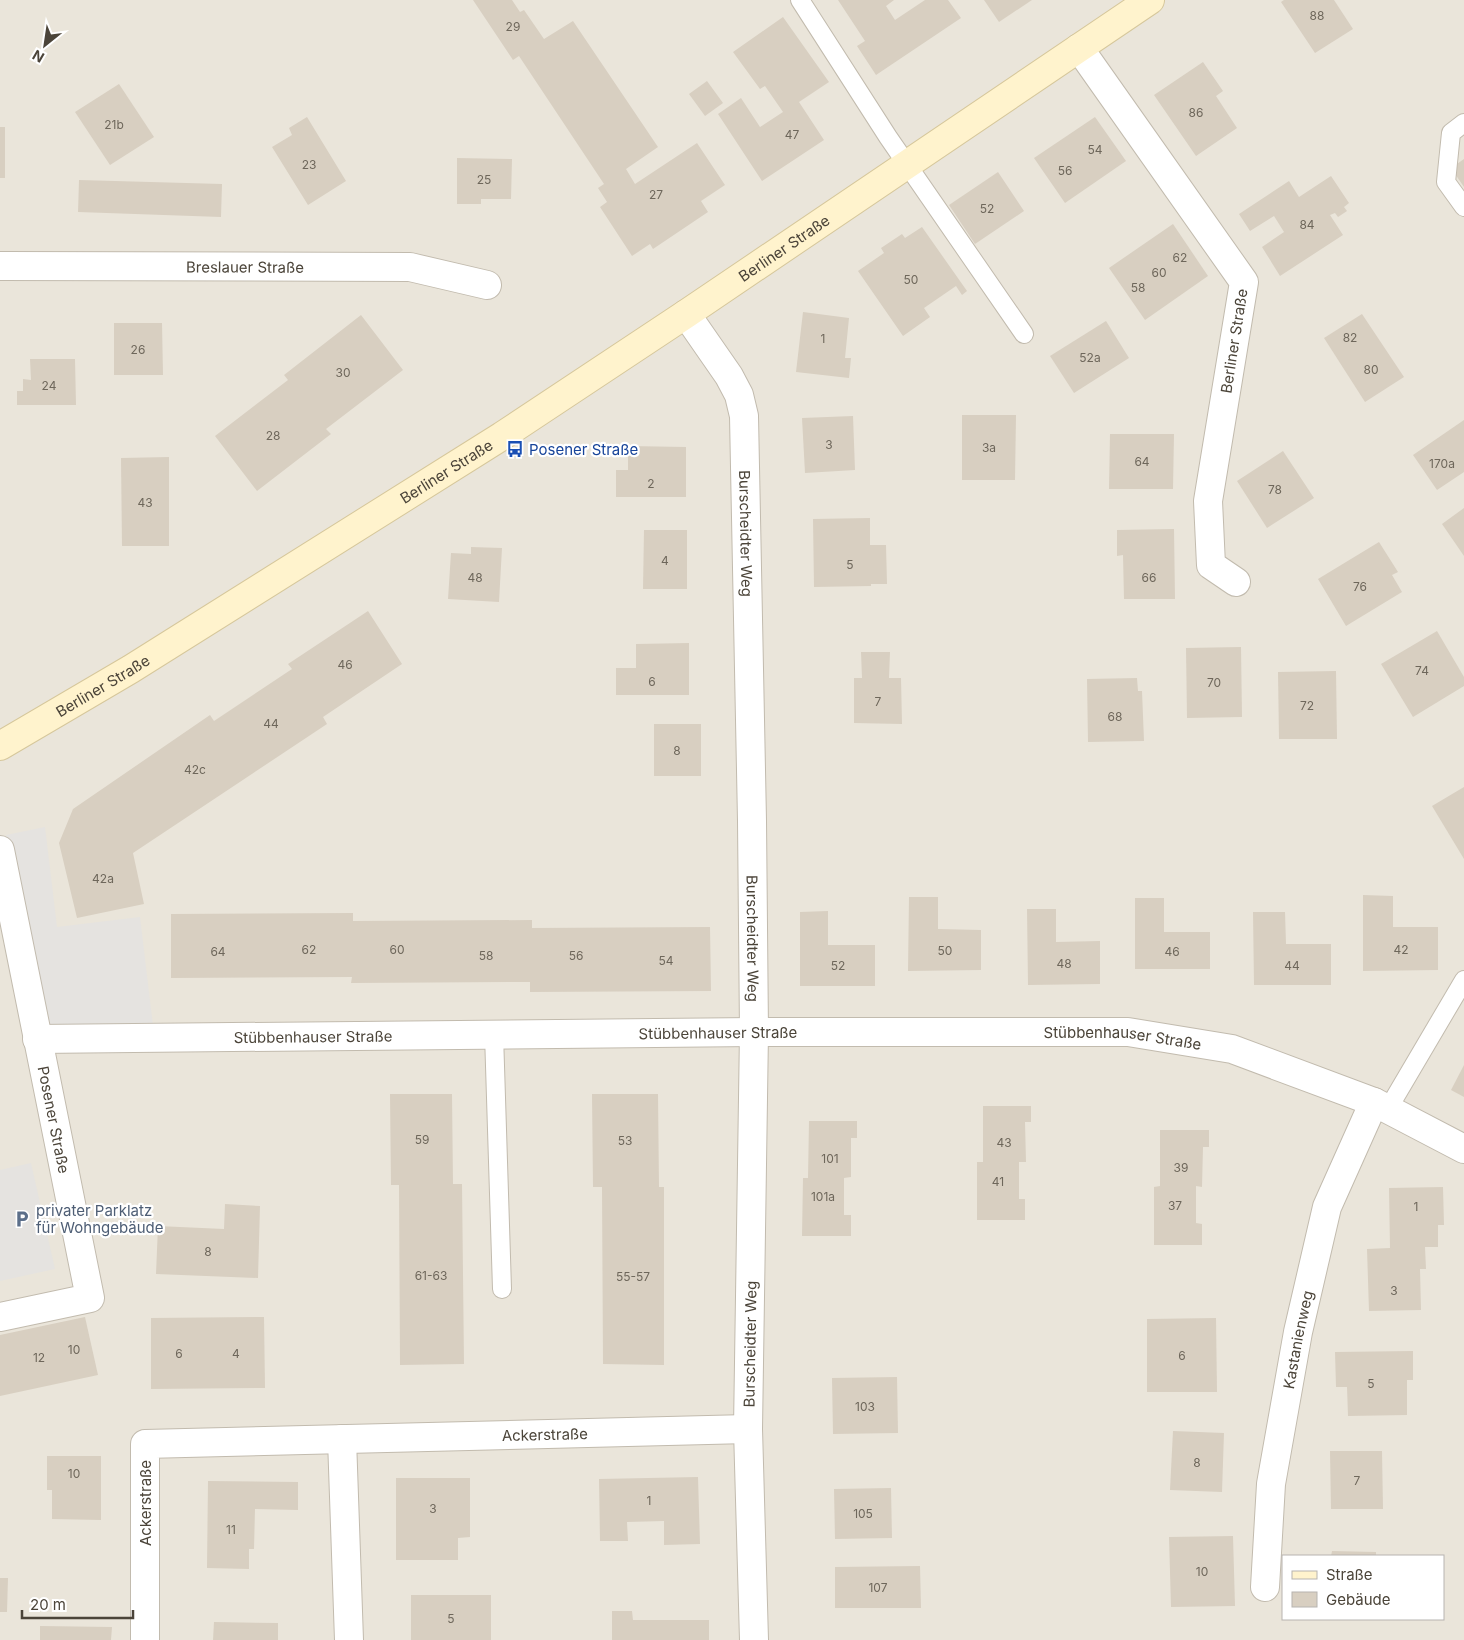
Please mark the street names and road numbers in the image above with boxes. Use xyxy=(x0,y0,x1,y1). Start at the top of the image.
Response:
street label: Berliner Straße xyxy=(735,210,833,285)
street label: Breslauer Straße xyxy=(186,257,304,276)
street label: Berliner Straße xyxy=(1216,287,1252,395)
street label: Berliner Straße xyxy=(396,435,496,507)
street label: Burscheidter Weg xyxy=(736,470,757,597)
street label: Berliner Straße xyxy=(52,650,153,721)
street label: Burscheidter Weg xyxy=(743,875,763,1002)
street label: Stübbenhauser Straße xyxy=(638,1023,797,1043)
street label: Stübbenhauser Straße xyxy=(1044,1023,1203,1053)
street label: Stübbenhauser Straße xyxy=(233,1026,392,1047)
street label: Posener Straße xyxy=(34,1064,74,1175)
street label: Burscheidter Weg xyxy=(739,1280,761,1408)
street label: Kastanienweg xyxy=(1279,1289,1317,1390)
street label: Ackerstraße xyxy=(502,1423,588,1445)
street label: Ackerstraße xyxy=(136,1460,155,1546)

